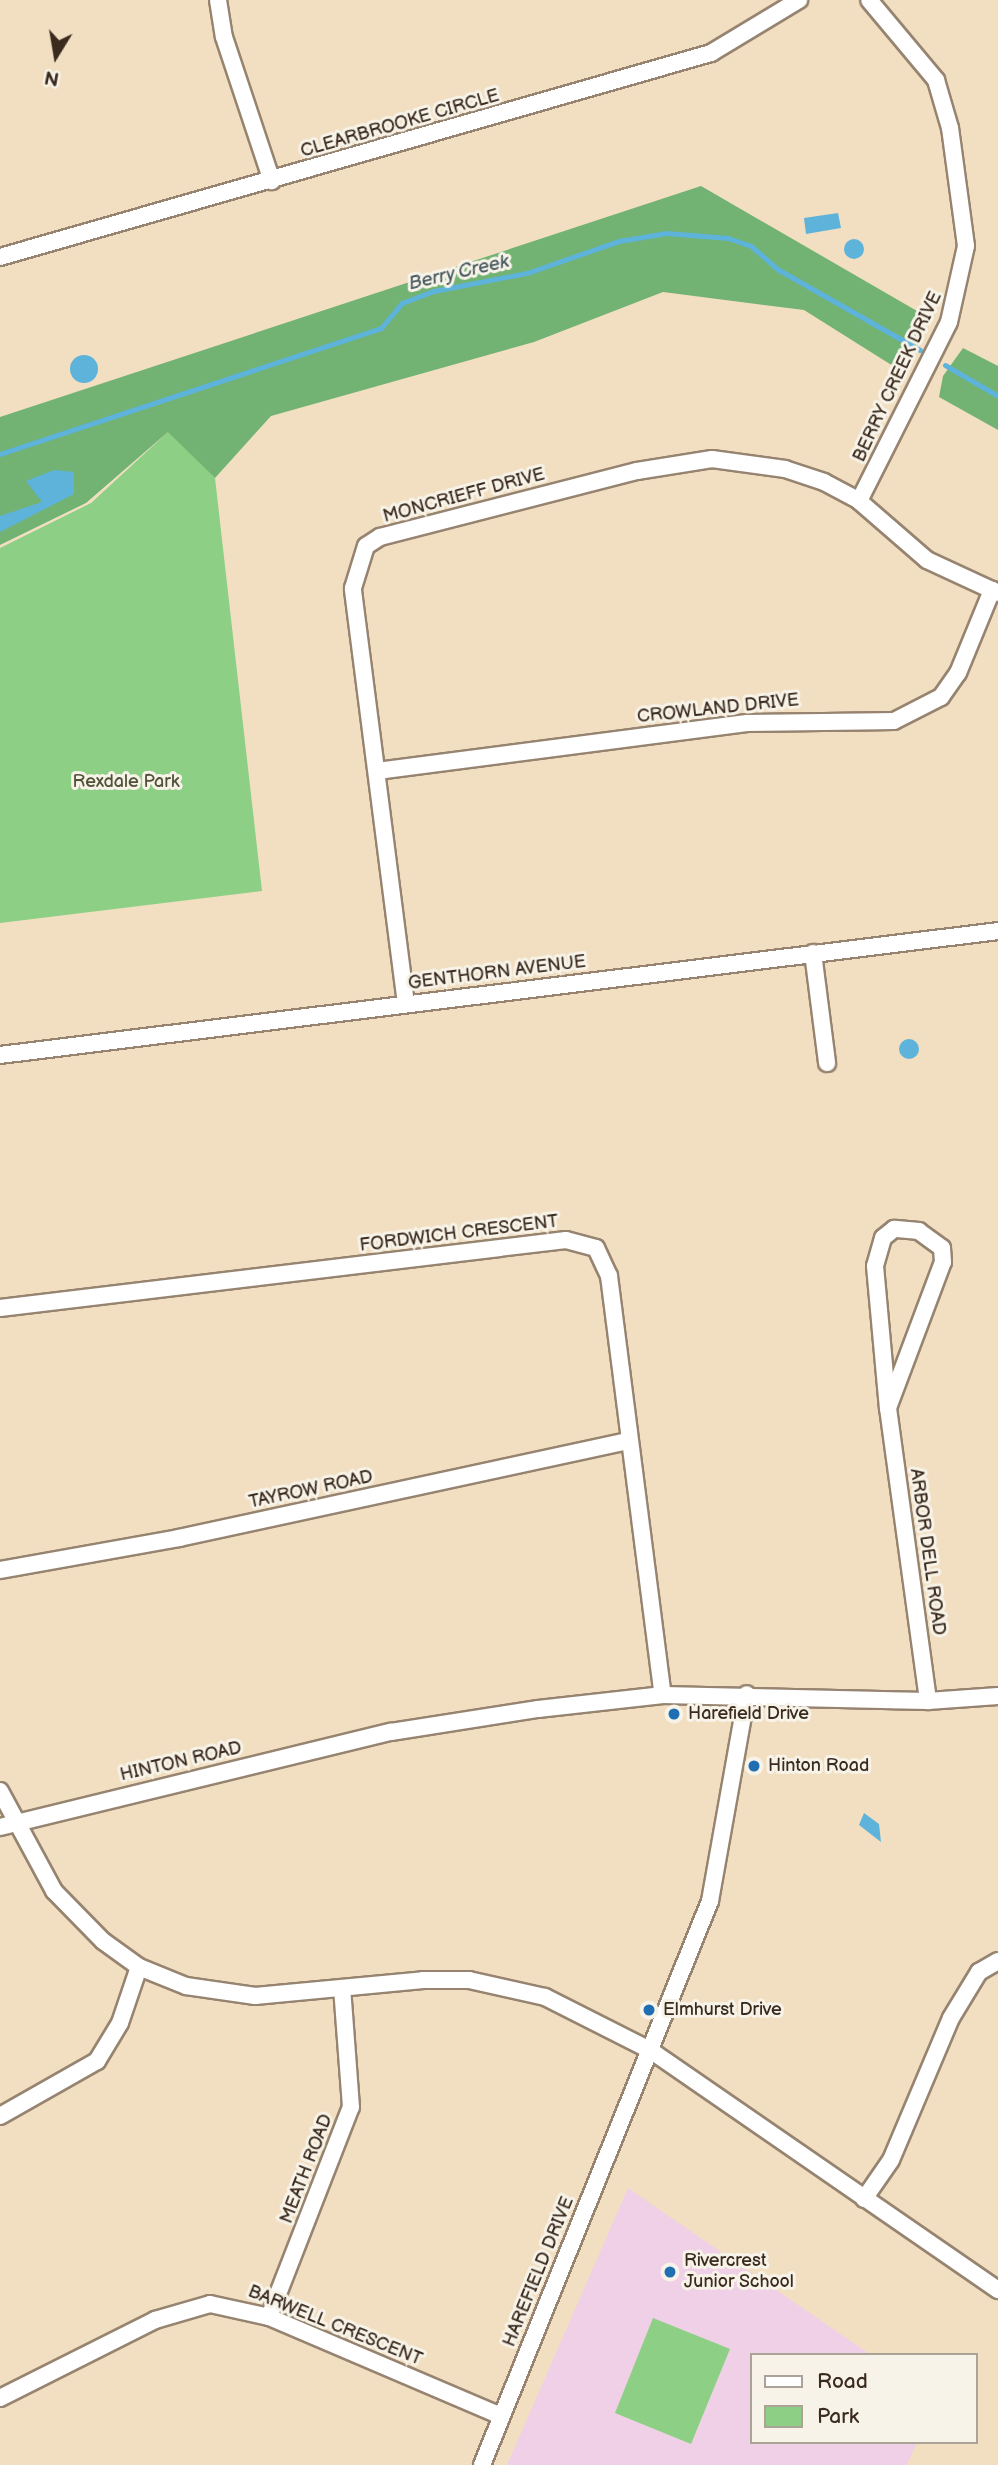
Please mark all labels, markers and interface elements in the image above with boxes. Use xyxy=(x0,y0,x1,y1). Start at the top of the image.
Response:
north arrow xyxy=(21,21,91,91)
text: N xyxy=(43,64,61,90)
street label: CLEARBROOKE CIRCLE xyxy=(298,85,502,163)
water label: Berry Creek xyxy=(406,250,512,296)
street label: BERRY CREEK DRIVE xyxy=(849,288,947,466)
street label: MONCRIEFF DRIVE xyxy=(381,464,547,528)
street label: CROWLAND DRIVE xyxy=(636,690,800,728)
park label: Rexdale Park xyxy=(72,771,180,793)
street label: GENTHORN AVENUE xyxy=(407,951,587,995)
street label: FORDWICH CRESCENT xyxy=(358,1211,560,1257)
street label: TAYROW ROAD xyxy=(247,1466,375,1514)
street label: ARBOR DELL ROAD xyxy=(905,1467,949,1637)
place label: Harefield Drive xyxy=(688,1703,809,1725)
marker: Harefield Drive xyxy=(666,1706,682,1722)
street label: HINTON ROAD xyxy=(118,1738,244,1786)
place label: Hinton Road xyxy=(768,1755,869,1777)
marker: Hinton Road xyxy=(746,1758,762,1774)
place label: Elmhurst Drive xyxy=(663,1999,782,2021)
marker: Elmhurst Drive xyxy=(641,2002,657,2018)
street label: MEATH ROAD xyxy=(276,2111,338,2227)
street label: HAREFIELD DRIVE xyxy=(499,2194,579,2350)
place label: Rivercrest Junior School xyxy=(684,2251,794,2294)
marker: Rivercrest Junior School xyxy=(662,2264,678,2280)
street label: BARWELL CRESCENT xyxy=(245,2281,425,2371)
legend xyxy=(750,2353,977,2444)
text: Road xyxy=(817,2369,868,2394)
text: Park xyxy=(817,2404,859,2429)

